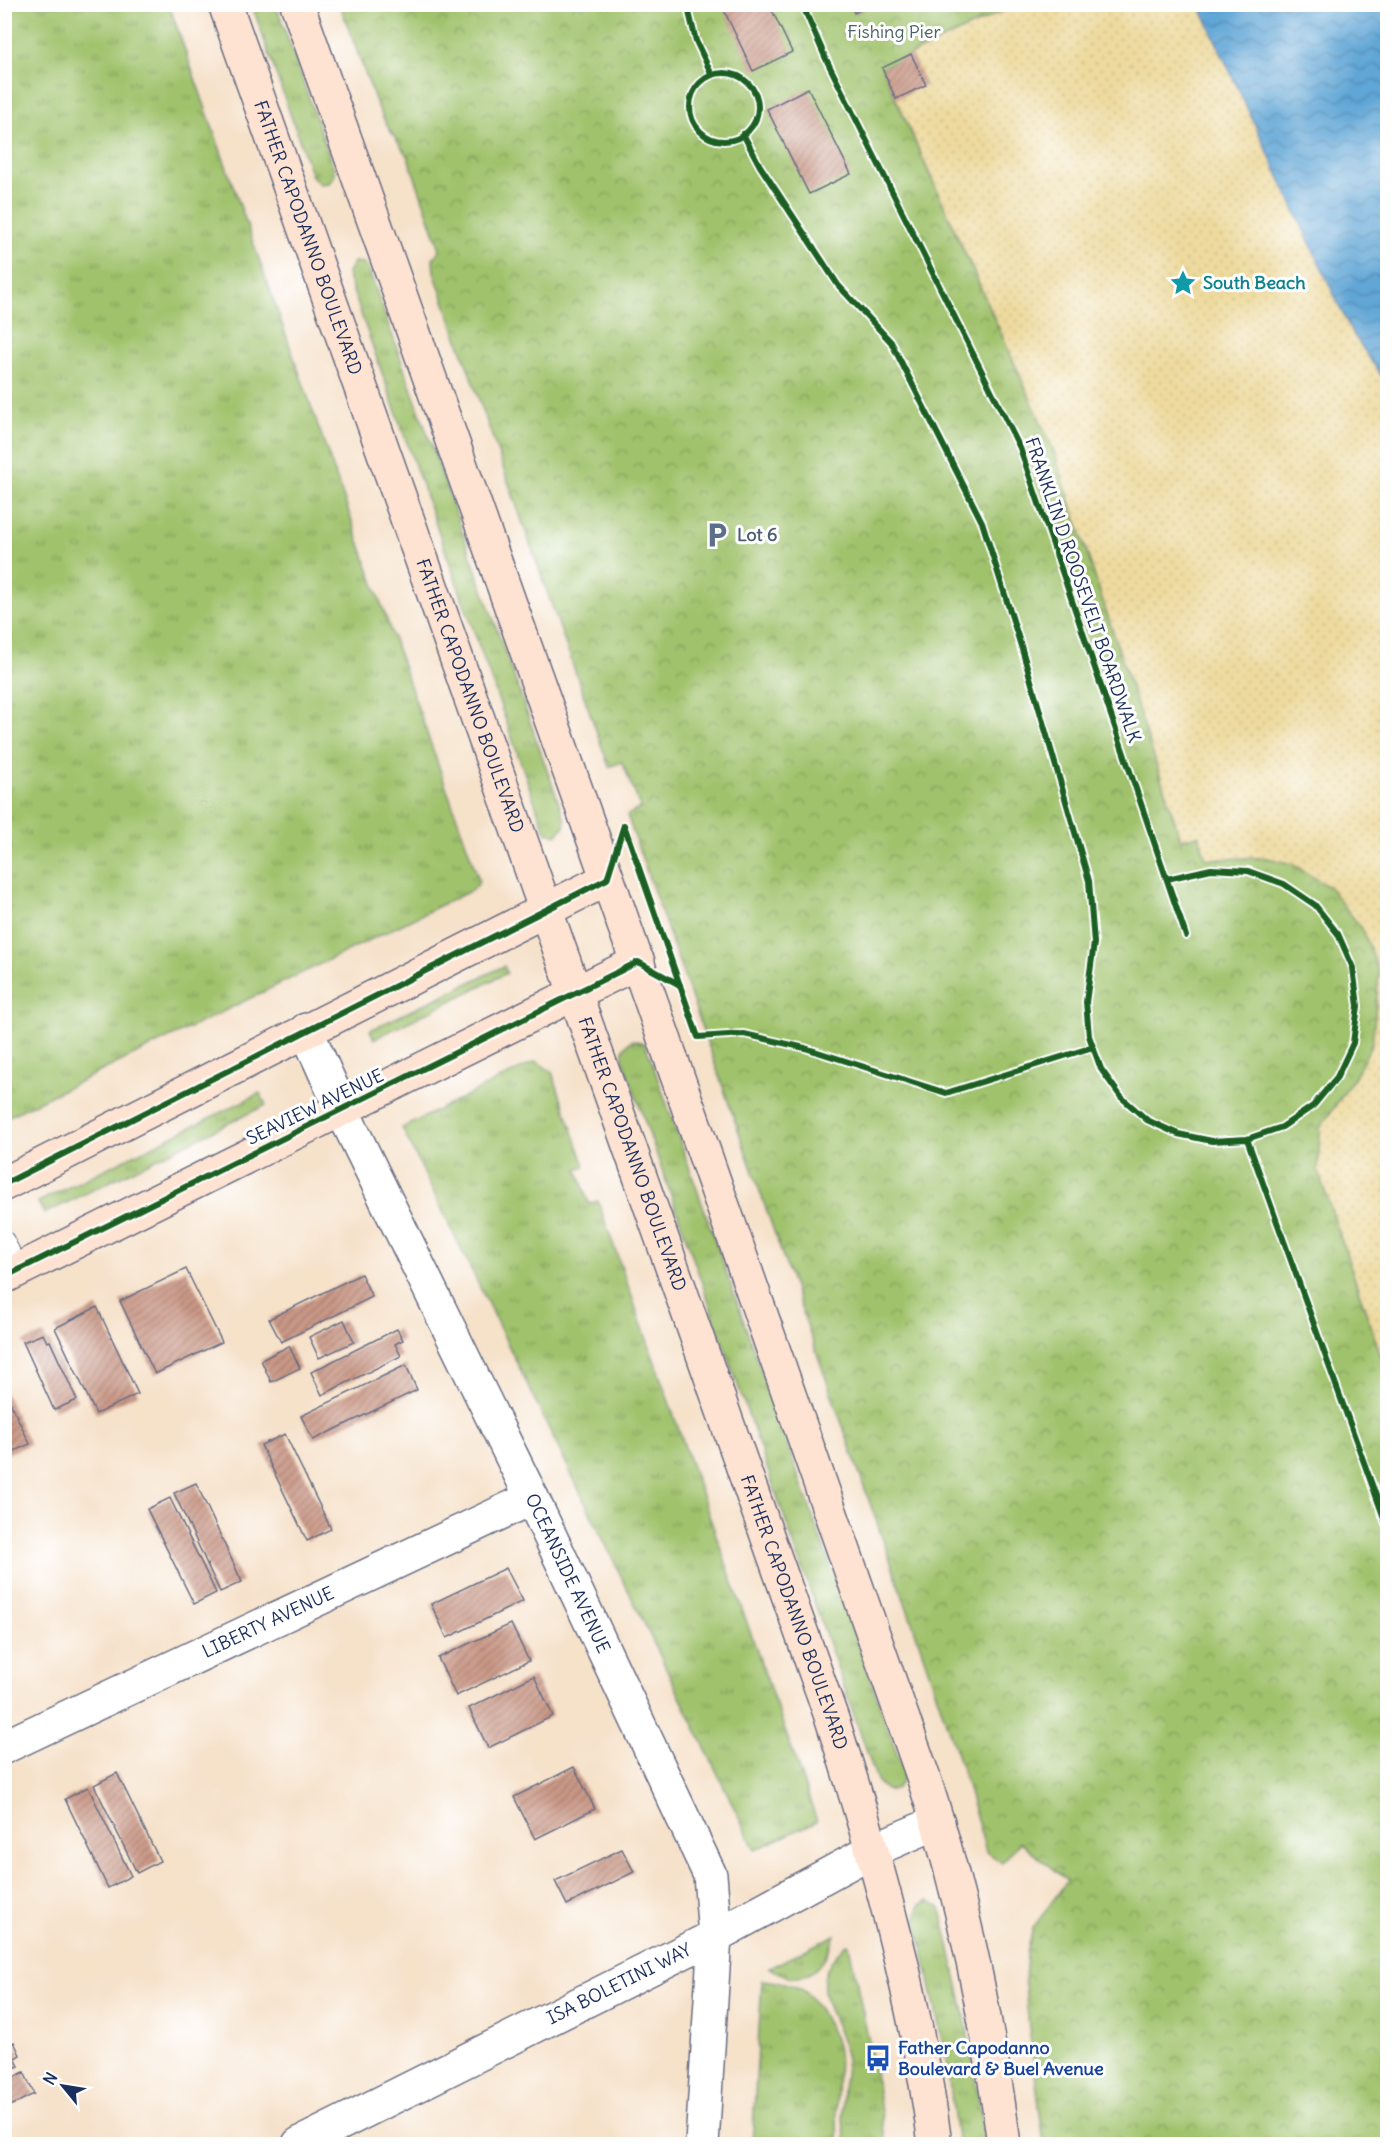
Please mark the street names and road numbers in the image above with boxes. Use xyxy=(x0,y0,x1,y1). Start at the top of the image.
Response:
street label: FATHER CAPODANNO BOULEVARD xyxy=(249,97,367,378)
street label: FRANKLIN D ROOSEVELT BOARDWALK xyxy=(1020,434,1147,745)
street label: FATHER CAPODANNO BOULEVARD xyxy=(411,555,530,836)
street label: FATHER CAPODANNO BOULEVARD xyxy=(573,1014,692,1294)
street label: SEAVIEW AVENUE xyxy=(242,1063,387,1150)
street label: FATHER CAPODANNO BOULEVARD xyxy=(736,1472,853,1752)
street label: OCEANSIDE AVENUE xyxy=(520,1490,616,1657)
street label: LIBERTY AVENUE xyxy=(198,1581,337,1663)
street label: ISA BOLETINI WAY xyxy=(543,1938,695,2029)

